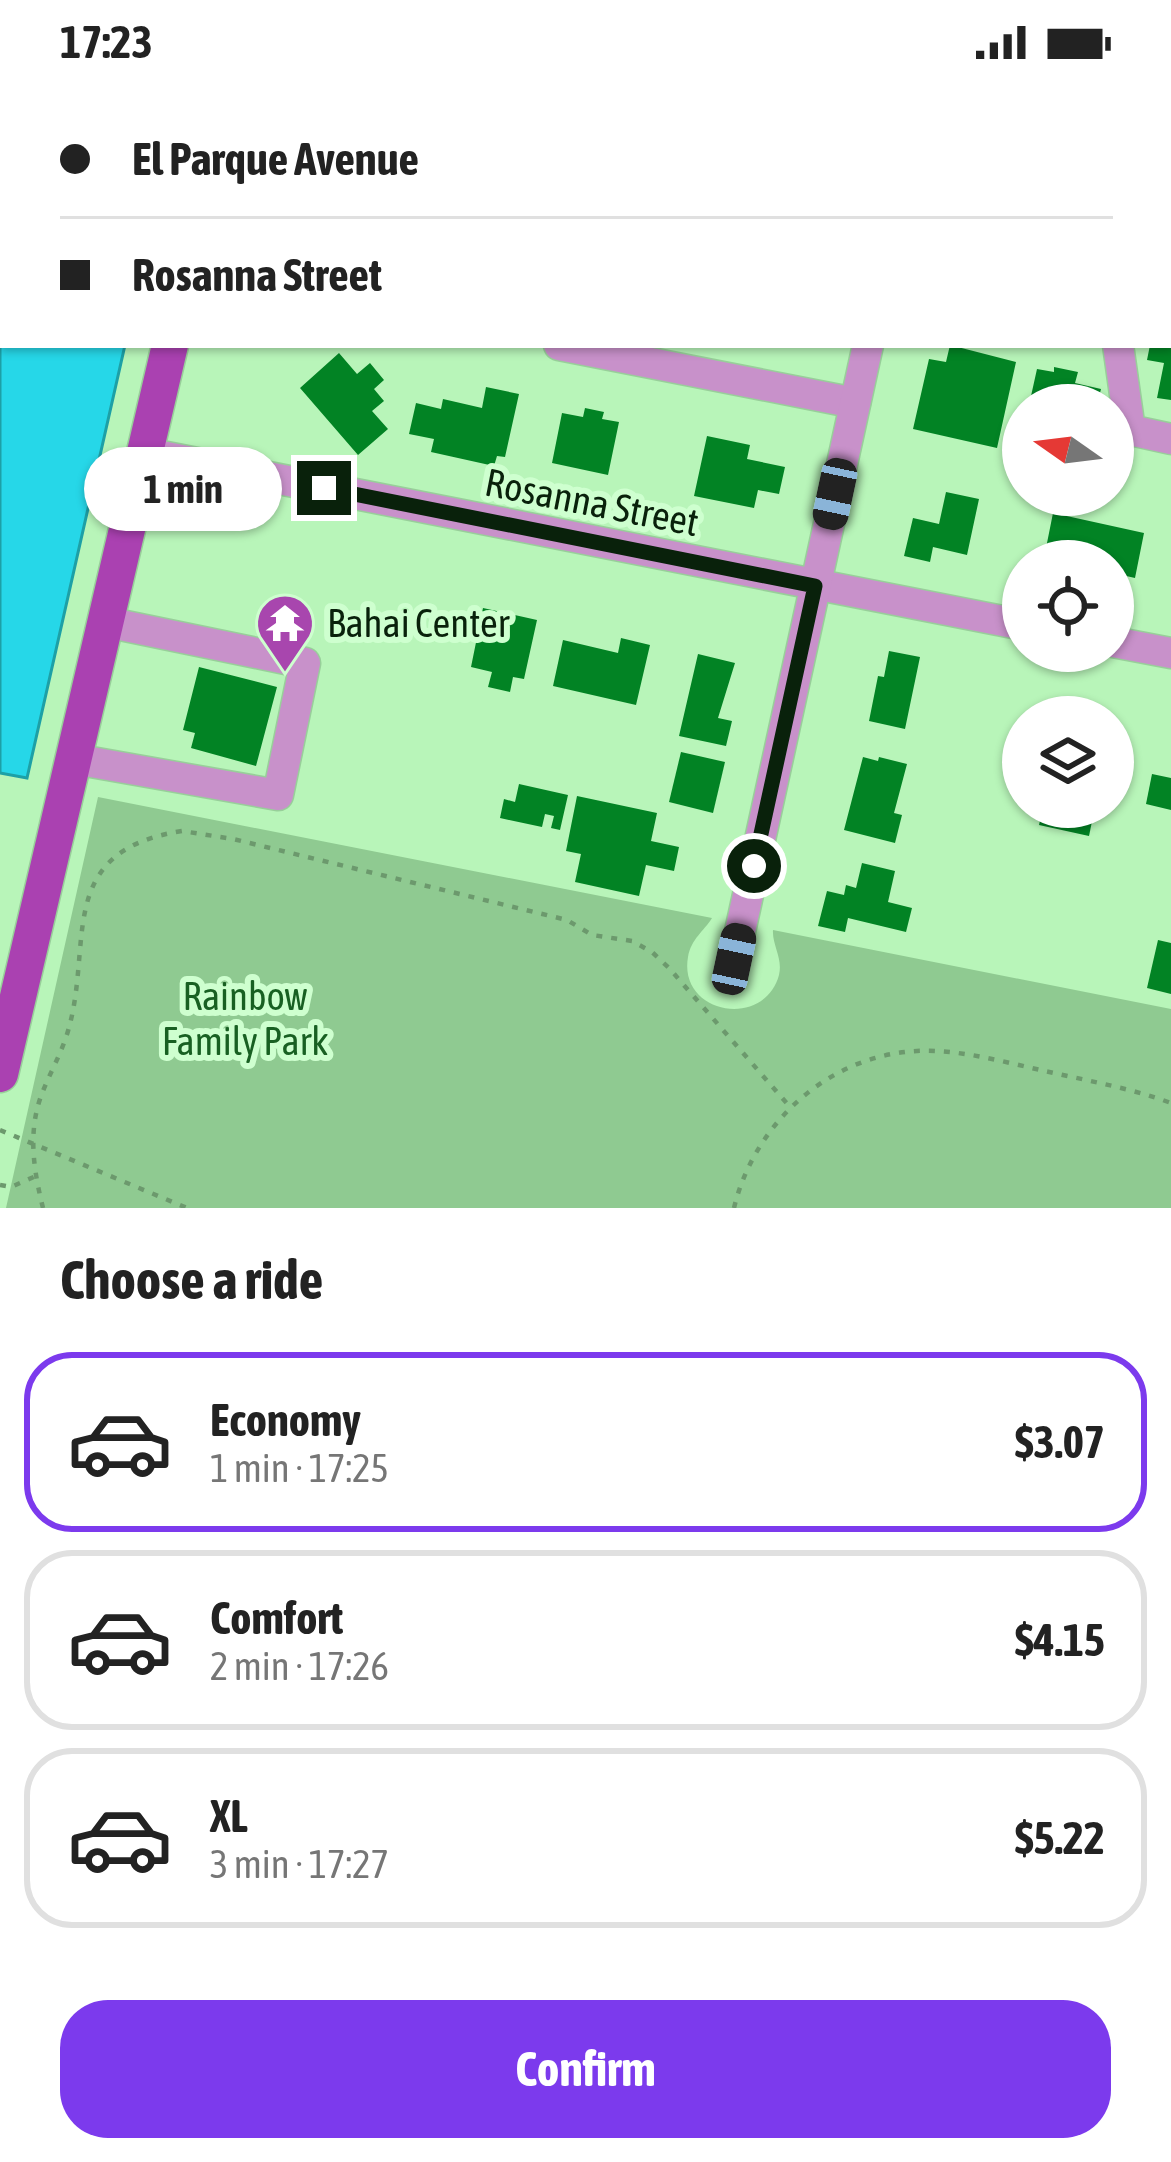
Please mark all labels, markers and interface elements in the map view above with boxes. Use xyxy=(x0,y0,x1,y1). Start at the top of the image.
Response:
text: 17:23 xyxy=(60,16,153,68)
text: El Parque Avenue xyxy=(132,133,419,185)
text: Rosanna Street xyxy=(132,249,382,301)
north arrow xyxy=(1002,384,1134,516)
map controls xyxy=(1002,384,1134,828)
callout: 1 min xyxy=(84,446,282,530)
car xyxy=(810,455,860,533)
street label: Rosanna Street xyxy=(481,460,703,544)
route end xyxy=(297,461,351,515)
text: 1 min xyxy=(143,467,223,511)
button: locate xyxy=(1002,540,1134,672)
temple icon: Bahai Center xyxy=(254,592,316,674)
place label: Bahai Center xyxy=(327,601,510,645)
button: layers xyxy=(1002,696,1134,828)
route start xyxy=(727,839,781,893)
car xyxy=(709,920,759,998)
park label: Rainbow Family Park xyxy=(162,974,328,1063)
text: Choose a ride xyxy=(60,1249,323,1310)
icon: car xyxy=(66,1388,174,1496)
text: Economy xyxy=(210,1394,361,1446)
text: $3.07 xyxy=(1015,1416,1105,1468)
text: 1 min · 17:25 xyxy=(210,1446,389,1490)
icon: car xyxy=(66,1586,174,1694)
text: Comfort xyxy=(210,1592,343,1644)
text: $4.15 xyxy=(1015,1614,1105,1666)
text: 2 min · 17:26 xyxy=(210,1644,389,1688)
icon: car xyxy=(66,1784,174,1892)
text: XL xyxy=(210,1790,248,1842)
text: $5.22 xyxy=(1015,1812,1105,1864)
text: 3 min · 17:27 xyxy=(210,1842,389,1886)
button: Confirm xyxy=(60,2000,1111,2138)

